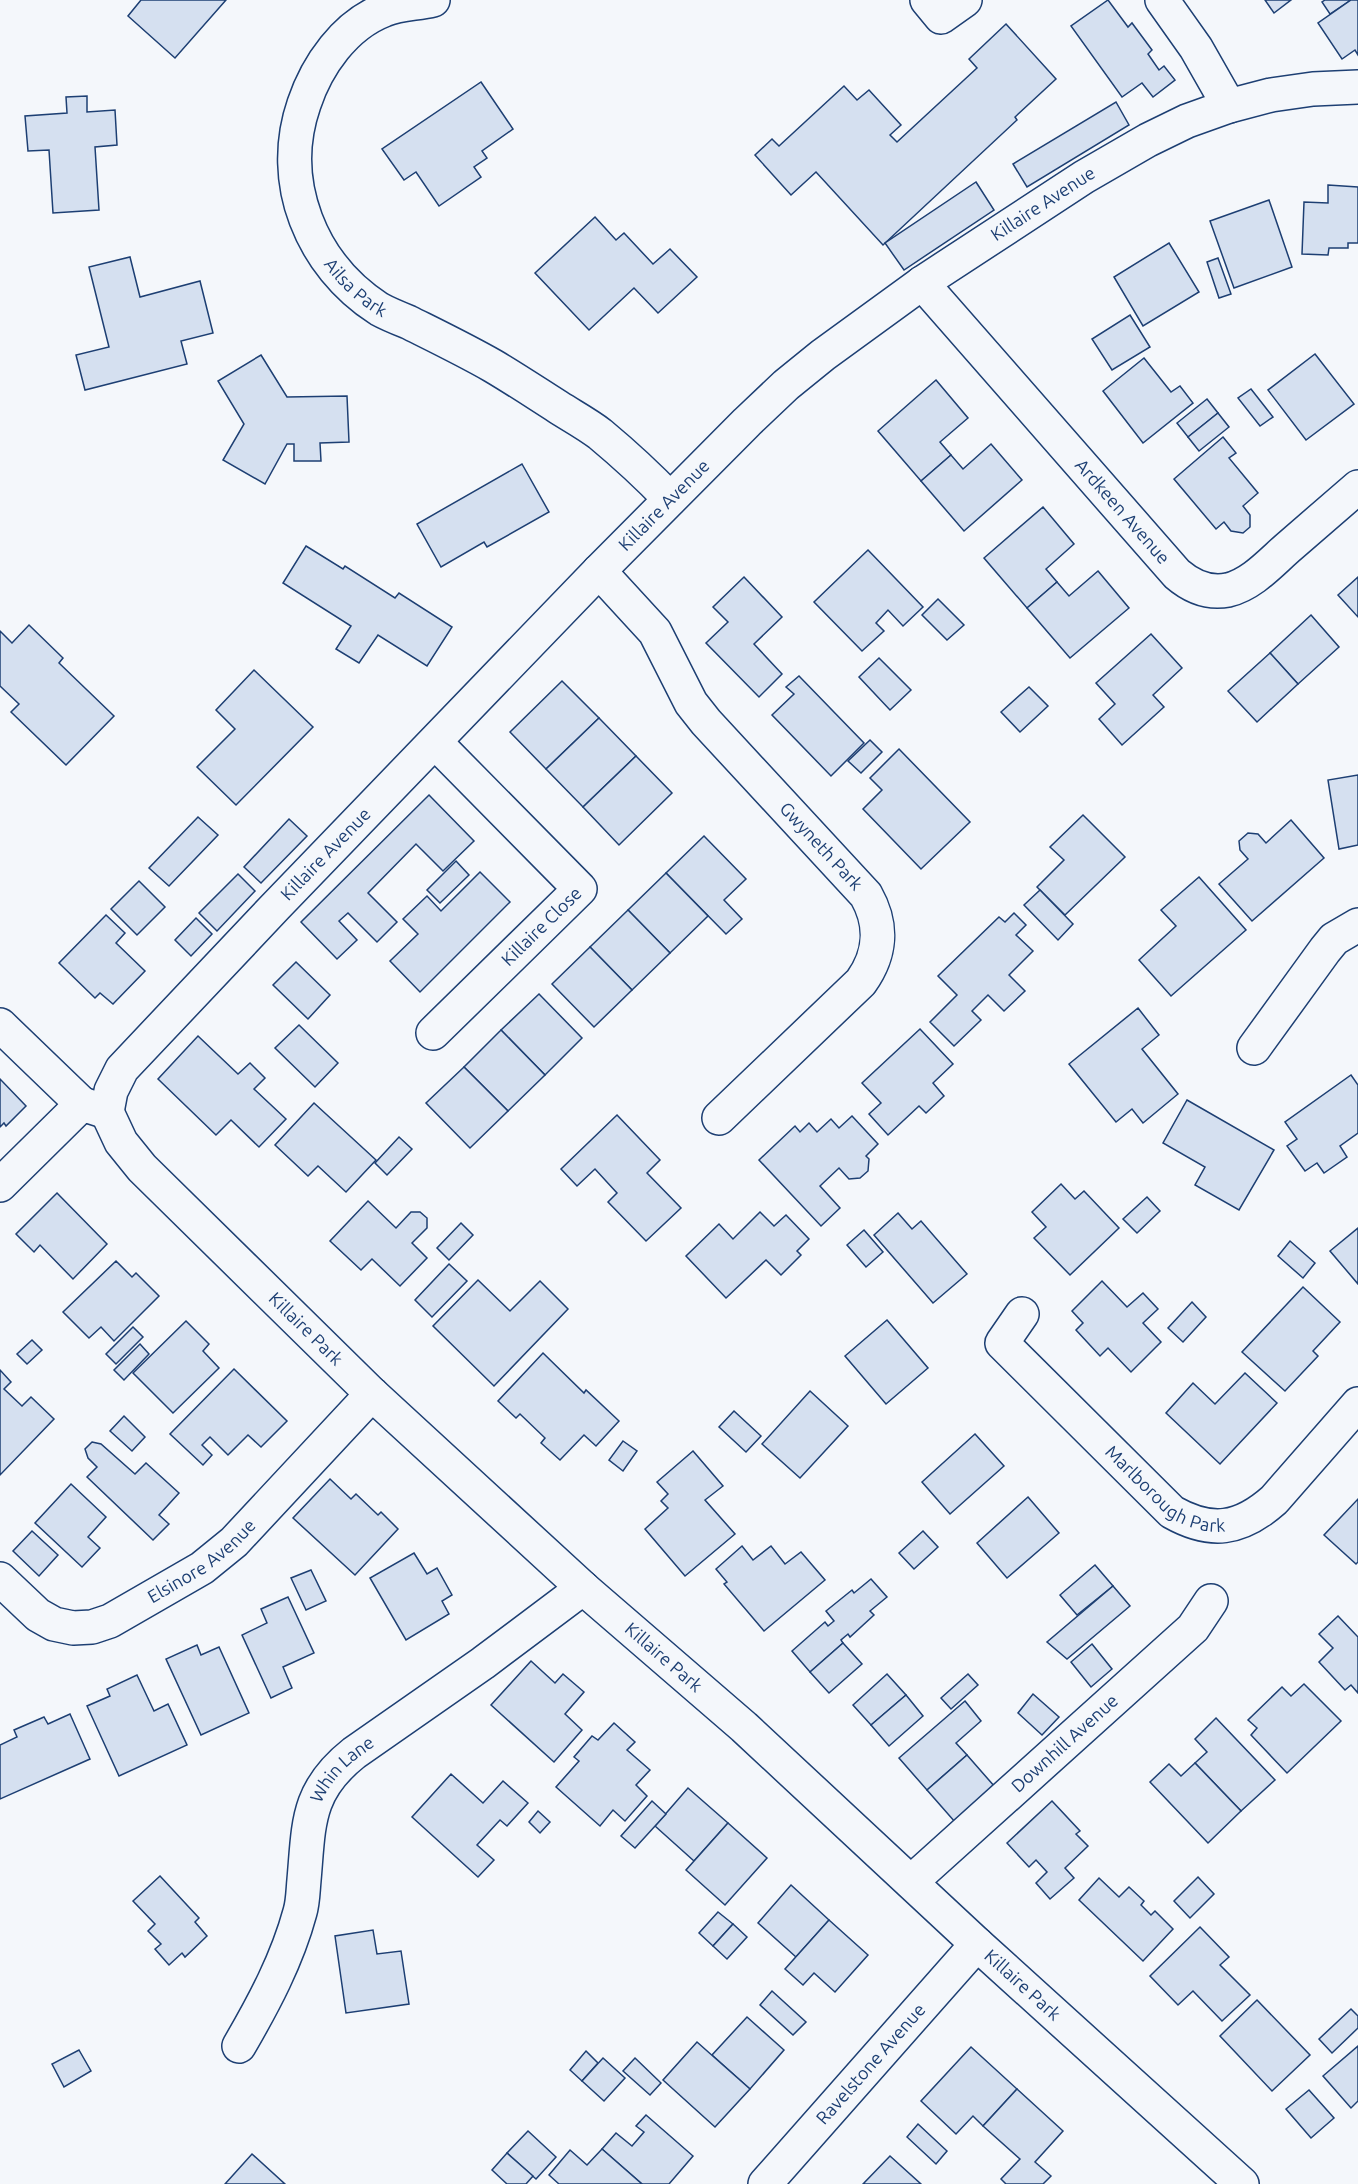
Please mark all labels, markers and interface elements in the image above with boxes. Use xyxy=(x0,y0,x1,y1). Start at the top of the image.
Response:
street label: Killaire Avenue xyxy=(987,162,1098,244)
street label: Ailsa Park xyxy=(321,254,390,320)
street label: Ardkeen Avenue xyxy=(1072,454,1174,568)
street label: Killaire Avenue xyxy=(614,455,713,554)
street label: Gwyneth Park xyxy=(776,798,867,894)
street label: Killaire Avenue xyxy=(276,803,374,904)
street label: Killaire Close xyxy=(497,882,585,969)
street label: Killaire Park xyxy=(265,1288,347,1369)
street label: Marlborough Park xyxy=(1102,1441,1226,1535)
street label: Elsinore Avenue xyxy=(144,1515,259,1606)
street label: Killaire Park xyxy=(622,1618,707,1696)
street label: Downhill Avenue xyxy=(1007,1690,1121,1796)
street label: Whin Lane xyxy=(306,1731,377,1805)
street label: Killaire Park xyxy=(981,1945,1065,2024)
street label: Ravelstone Avenue xyxy=(812,1999,929,2128)

